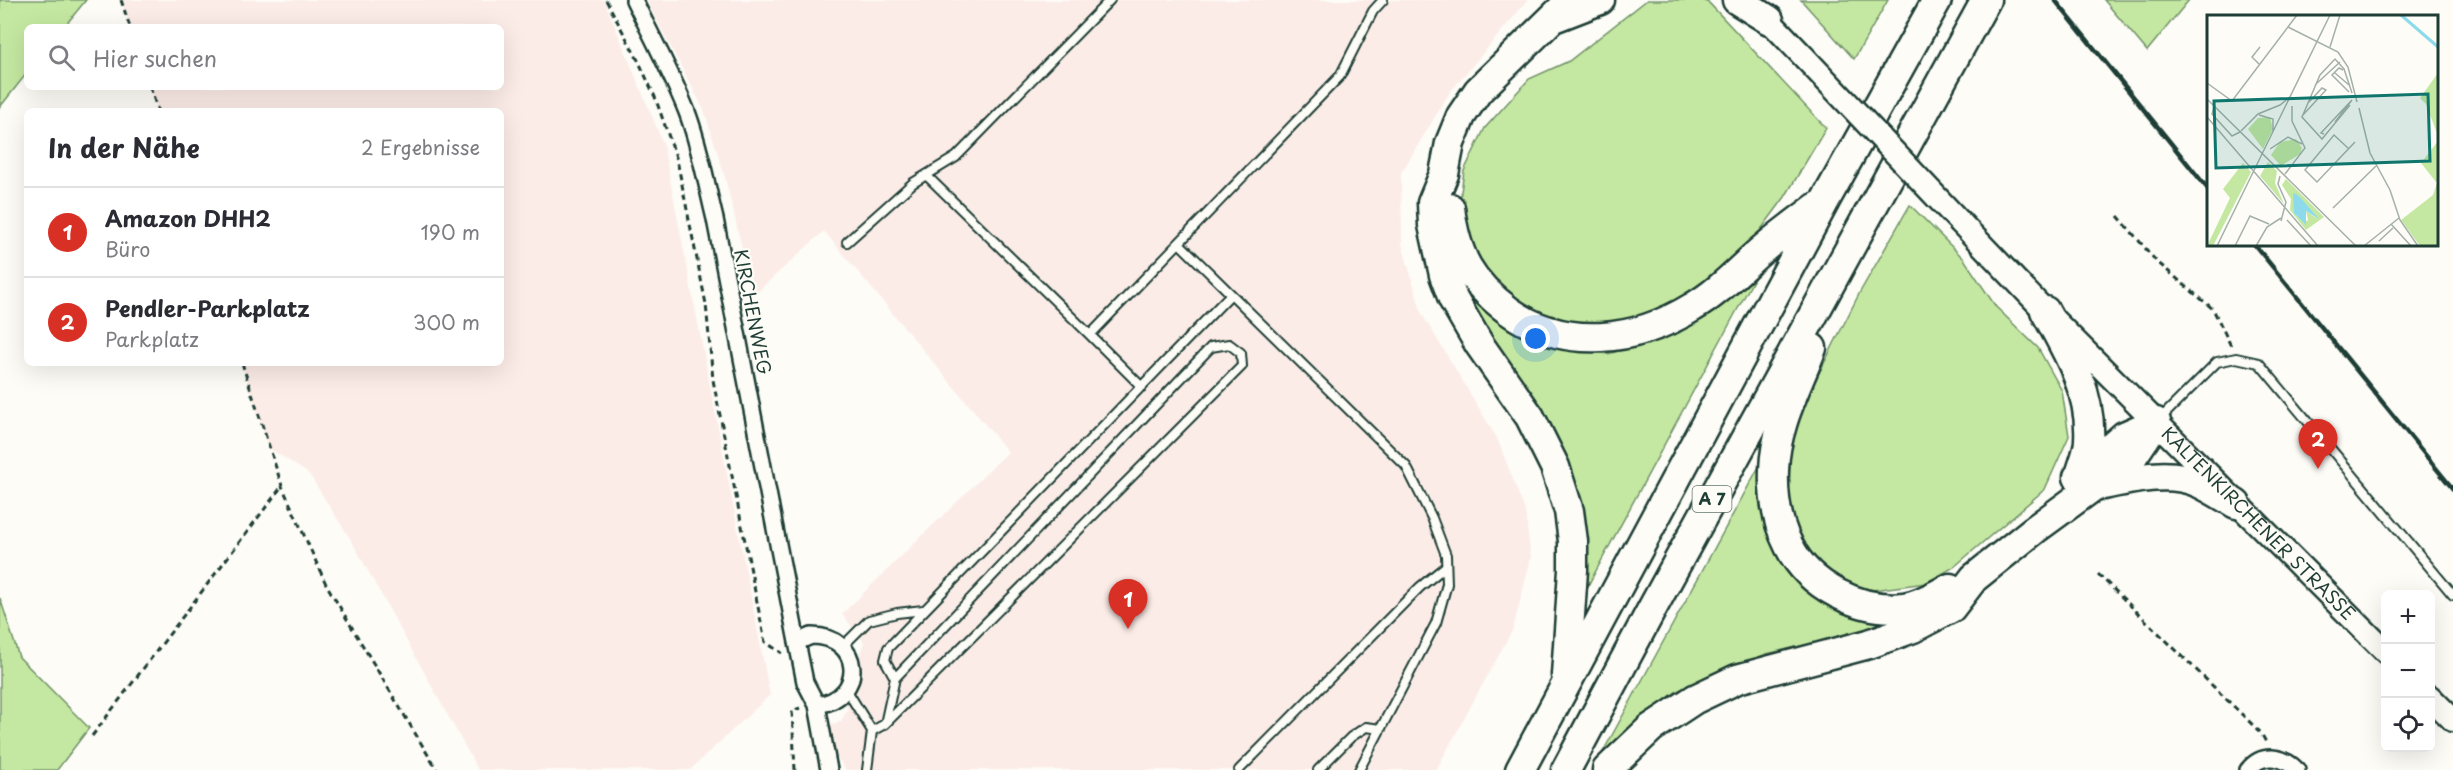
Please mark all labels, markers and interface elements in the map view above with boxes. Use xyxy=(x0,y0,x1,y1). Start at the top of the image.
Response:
inset map xyxy=(2207,15,2438,246)
search box xyxy=(24,24,504,90)
icon: search xyxy=(45,41,78,74)
text: Hier suchen xyxy=(93,41,217,74)
text: In der Nähe xyxy=(48,128,200,167)
text: 2 Ergebnisse xyxy=(361,132,480,162)
text: Amazon DHH2 xyxy=(105,201,271,234)
text: 1 xyxy=(63,217,72,247)
text: 190 m xyxy=(421,217,480,247)
text: Büro xyxy=(105,234,150,264)
street label: KIRCHENWEG xyxy=(728,247,779,377)
text: Pendler-Parkplatz xyxy=(105,291,310,324)
text: 2 xyxy=(60,307,75,337)
text: 300 m xyxy=(413,307,480,337)
text: Parkplatz xyxy=(105,324,199,354)
your location xyxy=(1521,324,1550,353)
street label: KALTENKIRCHENER STRASSE xyxy=(2156,420,2362,626)
pin: 2 xyxy=(2298,420,2338,469)
road number: A 7 xyxy=(1692,486,1732,512)
pin: 1 xyxy=(1108,580,1148,629)
map controls xyxy=(2381,590,2435,752)
button: + xyxy=(2381,590,2435,644)
button: − xyxy=(2381,644,2435,698)
button: locate xyxy=(2381,698,2435,752)

